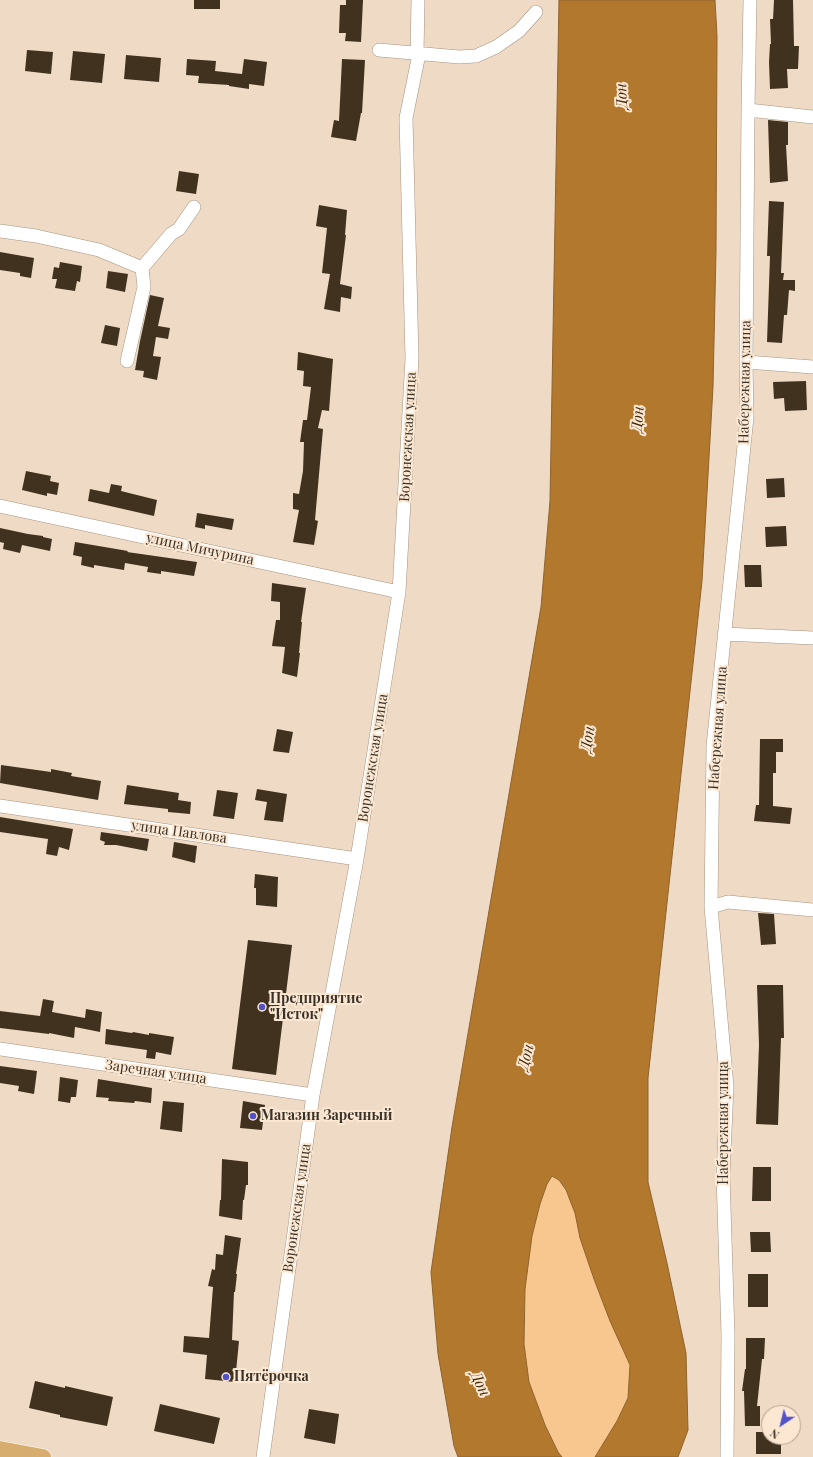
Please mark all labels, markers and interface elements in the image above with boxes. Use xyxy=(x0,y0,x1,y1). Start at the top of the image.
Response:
water label: Дон xyxy=(612,83,632,109)
street label: Набережная улица xyxy=(736,320,754,444)
street label: Воронежская улица xyxy=(396,372,420,502)
water label: Дон xyxy=(628,406,648,432)
street label: улица Мичурина xyxy=(145,529,255,569)
street label: Набережная улица xyxy=(705,666,731,790)
street label: Воронежская улица xyxy=(355,693,391,823)
water label: Дон xyxy=(577,725,599,753)
street label: улица Павлова xyxy=(130,817,228,847)
place label: Предприятие "Исток" xyxy=(270,991,362,1024)
marker: Предприятие "Исток" xyxy=(257,1002,267,1012)
water label: Дон xyxy=(514,1042,538,1072)
street label: Заречная улица xyxy=(104,1057,208,1087)
street label: Набережная улица xyxy=(716,1061,732,1185)
place label: Магазин Заречный xyxy=(261,1108,392,1124)
marker: Магазин Заречный xyxy=(248,1111,258,1121)
street label: Воронежская улица xyxy=(280,1143,314,1273)
place label: Пятёрочка xyxy=(234,1369,309,1385)
water label: Дон xyxy=(466,1369,494,1399)
marker: Пятёрочка xyxy=(221,1372,231,1382)
north arrow xyxy=(761,1405,801,1445)
text: N xyxy=(767,1426,782,1443)

